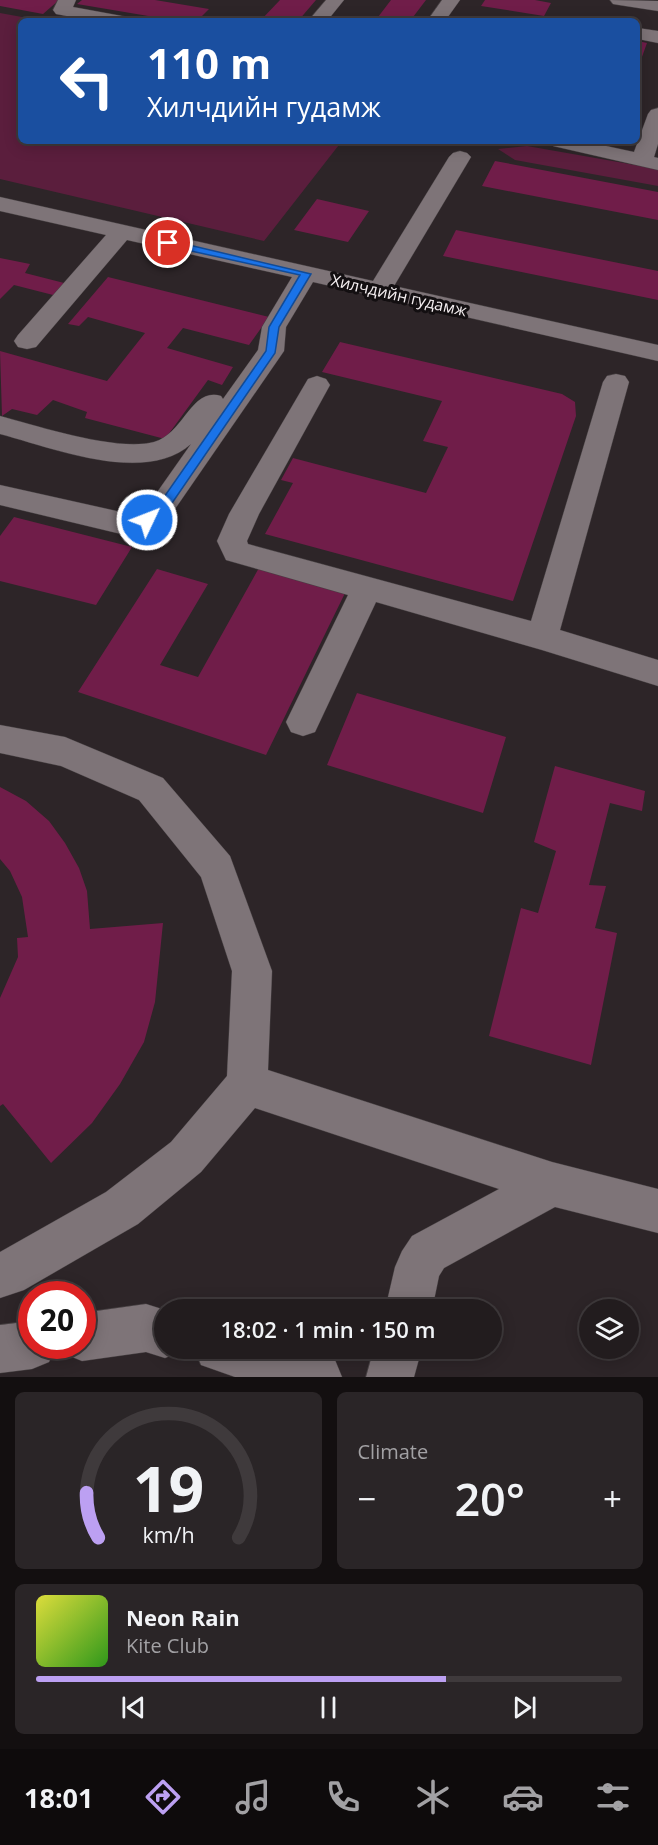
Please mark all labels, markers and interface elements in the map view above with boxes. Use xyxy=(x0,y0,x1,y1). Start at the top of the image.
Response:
text: 110 m xyxy=(147,34,271,91)
icon: left xyxy=(48,42,126,120)
text: Хилчдийн гудамж xyxy=(147,88,381,125)
pin xyxy=(142,217,193,268)
icon: arrive xyxy=(151,226,184,259)
street label: Хилчдийн гудамж xyxy=(329,269,469,321)
position arrow xyxy=(115,488,179,552)
speed limit sign: 20 xyxy=(18,1281,96,1359)
map controls xyxy=(579,1299,639,1359)
button: layers xyxy=(579,1299,639,1359)
text: 18:02 · 1 min · 150 m xyxy=(220,1314,436,1344)
text: Climate xyxy=(358,1438,428,1465)
text: 19 xyxy=(133,1445,204,1530)
text: 20° xyxy=(454,1468,525,1529)
text: − xyxy=(358,1476,376,1521)
text: + xyxy=(603,1476,622,1521)
text: km/h xyxy=(142,1520,194,1549)
text: Neon Rain xyxy=(126,1602,240,1632)
text: Kite Club xyxy=(126,1632,209,1659)
icon: previous xyxy=(117,1691,150,1724)
icon: pause xyxy=(312,1691,345,1724)
icon: next xyxy=(508,1691,541,1724)
icon: directions xyxy=(142,1776,184,1818)
icon: music xyxy=(232,1776,274,1818)
icon: phone xyxy=(322,1776,364,1818)
icon: climate xyxy=(412,1776,454,1818)
icon: car xyxy=(502,1776,544,1818)
icon: filters xyxy=(592,1776,634,1818)
text: 18:01 xyxy=(24,1779,93,1816)

